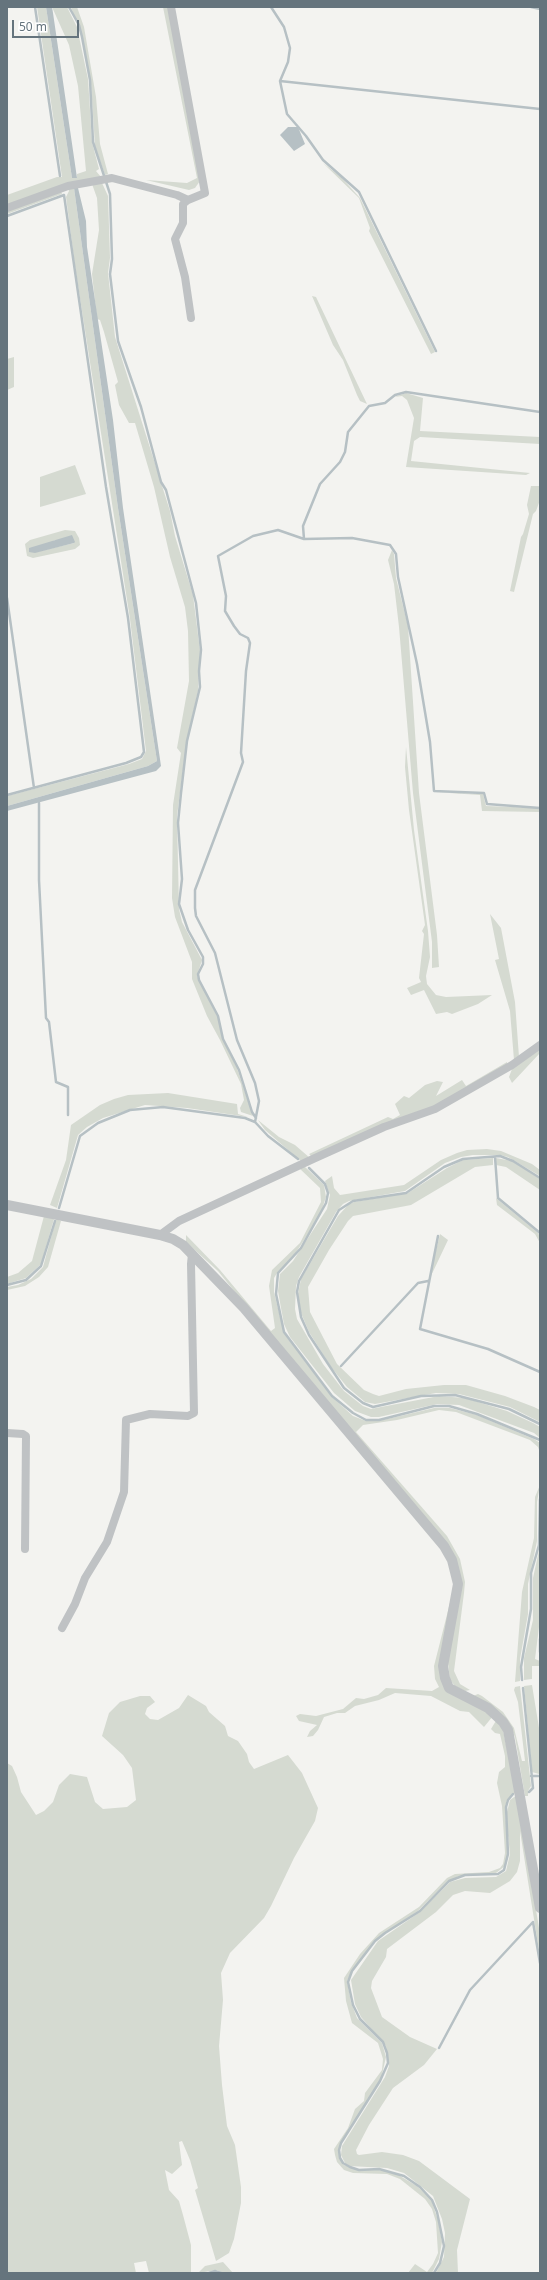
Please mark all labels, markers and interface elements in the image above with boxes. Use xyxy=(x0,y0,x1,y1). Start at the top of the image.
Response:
scale bar xyxy=(14,12,81,38)
text: 50 m xyxy=(19,18,47,35)

